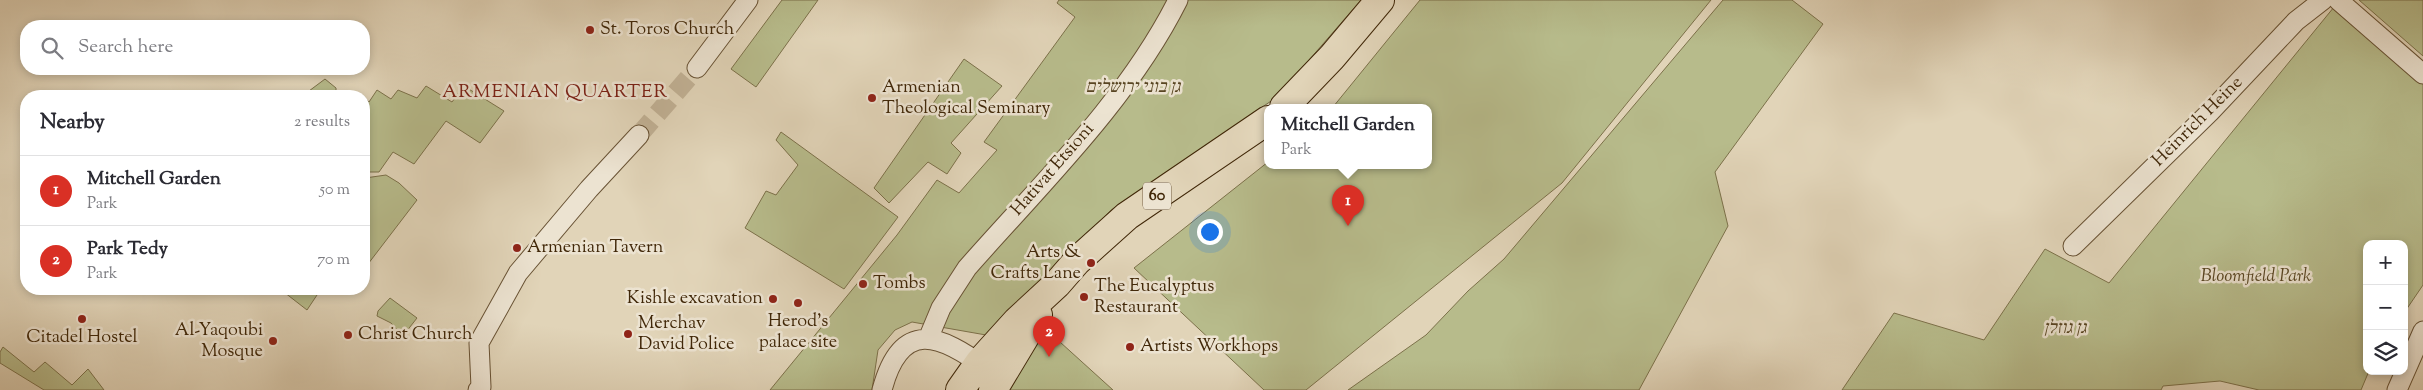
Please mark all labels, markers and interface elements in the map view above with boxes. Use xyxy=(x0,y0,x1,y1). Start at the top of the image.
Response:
place label: St. Toros Church xyxy=(600,17,735,43)
search box xyxy=(20,20,370,75)
marker: St. Toros Church xyxy=(584,24,596,36)
icon: search xyxy=(38,34,66,62)
text: Search here xyxy=(78,34,173,61)
street label: Heinrich Heine xyxy=(2147,71,2249,173)
place label: Armenian Theological Seminary xyxy=(882,75,1051,122)
park label: גן בוני ירושלים xyxy=(1086,75,1181,101)
district label: ARMENIAN QUARTER xyxy=(442,79,668,106)
marker: Armenian Theological Seminary xyxy=(866,92,878,104)
popup xyxy=(1264,104,1432,169)
text: Nearby xyxy=(40,108,105,138)
text: 2 results xyxy=(294,111,350,134)
text: Mitchell Garden xyxy=(1281,112,1415,139)
street label: Hativat Etsioni xyxy=(1005,118,1101,222)
text: Park xyxy=(1281,139,1312,162)
text: Mitchell Garden xyxy=(87,166,221,193)
text: 1 xyxy=(53,179,59,202)
text: 50 m xyxy=(319,179,350,202)
road number: 60 xyxy=(1143,182,1171,210)
pin: 1 xyxy=(1332,185,1364,226)
text: Park xyxy=(87,193,118,216)
your location xyxy=(1197,219,1223,245)
place label: Armenian Tavern xyxy=(527,235,664,261)
text: Park Tedy xyxy=(87,236,168,263)
place label: Arts & Crafts Lane xyxy=(990,240,1081,287)
map controls xyxy=(2363,240,2408,375)
button: + xyxy=(2363,240,2408,285)
marker: Armenian Tavern xyxy=(511,242,523,254)
text: 2 xyxy=(52,249,60,272)
text: 70 m xyxy=(317,249,350,272)
marker: Arts & Crafts Lane xyxy=(1085,257,1097,269)
text: Park xyxy=(87,263,118,286)
park label: Bloomfield Park xyxy=(2201,264,2311,290)
place label: Tombs xyxy=(873,271,926,297)
place label: The Eucalyptus Restaurant xyxy=(1094,274,1214,321)
marker: Tombs xyxy=(857,278,869,290)
button: − xyxy=(2363,285,2408,330)
place label: Kishle excavation xyxy=(627,286,763,312)
marker: The Eucalyptus Restaurant xyxy=(1078,291,1090,303)
marker: Kishle excavation xyxy=(767,293,779,305)
marker: Herod's palace site xyxy=(792,297,804,309)
place label: Herod's palace site xyxy=(759,309,837,356)
place label: Merchav David Police xyxy=(638,311,734,358)
marker: Citadel Hostel xyxy=(76,313,88,325)
pin: 2 xyxy=(1033,316,1065,357)
park label: גן גוזלן xyxy=(2044,316,2087,342)
place label: Al-Yaqoubi Mosque xyxy=(175,318,263,365)
place label: Christ Church xyxy=(358,322,473,348)
place label: Citadel Hostel xyxy=(26,325,138,351)
marker: Merchav David Police xyxy=(622,328,634,340)
marker: Christ Church xyxy=(342,329,354,341)
button: layers xyxy=(2363,330,2408,375)
place label: Artists Workhops xyxy=(1140,334,1278,360)
marker: Al-Yaqoubi Mosque xyxy=(267,335,279,347)
marker: Artists Workhops xyxy=(1124,341,1136,353)

